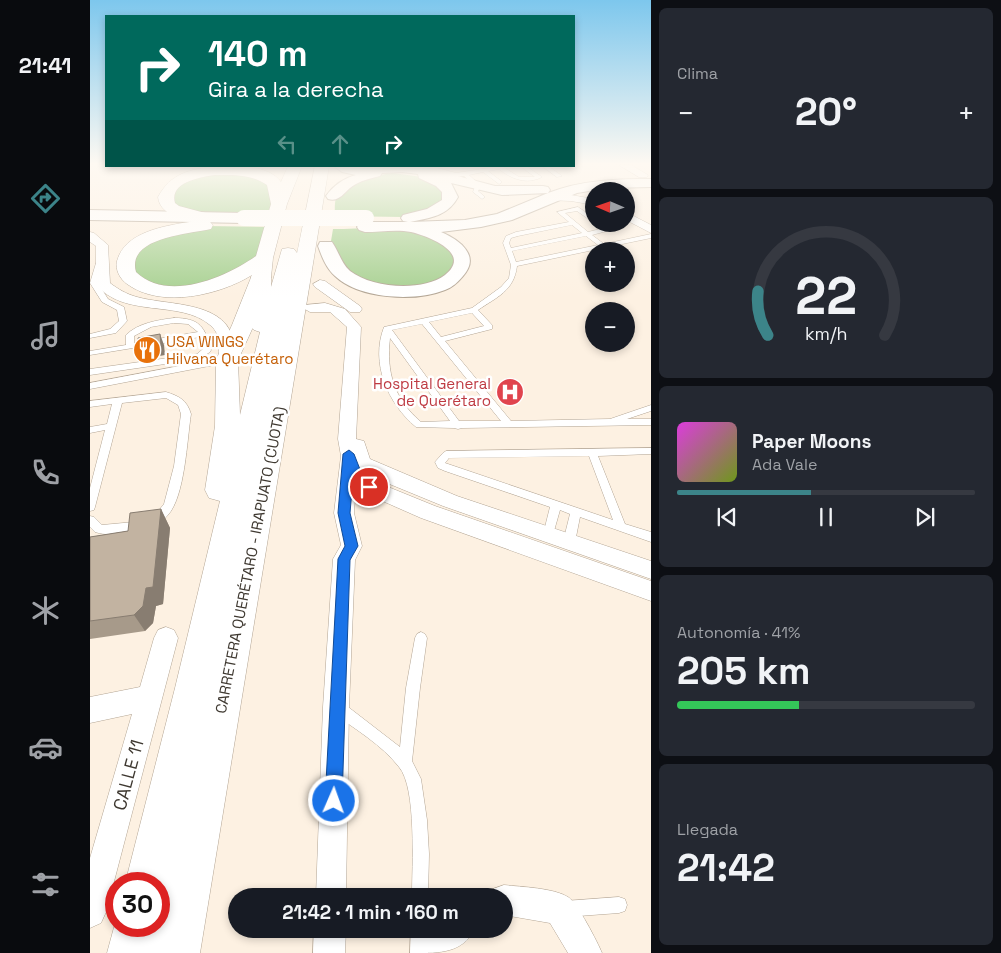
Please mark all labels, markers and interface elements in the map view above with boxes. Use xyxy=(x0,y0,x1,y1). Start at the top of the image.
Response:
text: 140 m xyxy=(208,32,308,76)
icon: right xyxy=(125,35,190,100)
text: 21:41 xyxy=(19,51,71,79)
text: Clima xyxy=(677,63,718,84)
text: Gira a la derecha xyxy=(208,75,384,103)
text: 20° xyxy=(795,88,857,136)
text: − xyxy=(677,95,694,131)
text: + xyxy=(958,95,975,131)
icon: left xyxy=(273,130,301,158)
icon: ahead xyxy=(326,130,354,158)
icon: right xyxy=(379,130,407,158)
icon: directions xyxy=(28,181,63,216)
north arrow xyxy=(585,182,635,232)
map controls xyxy=(585,182,635,352)
button: + xyxy=(585,242,635,292)
text: 22 xyxy=(795,263,857,329)
button: − xyxy=(585,302,635,352)
icon: music xyxy=(28,318,63,353)
text: km/h xyxy=(805,322,847,345)
place label: USA WINGS Hilvana Querétaro xyxy=(166,332,294,368)
restaurant icon: USA WINGS Hilvana Querétaro xyxy=(132,335,162,365)
place label: Hospital General de Querétaro xyxy=(373,374,491,410)
hospital icon: Hospital General de Querétaro xyxy=(495,377,525,407)
street label: CARRETERA QUERÉTARO - IRAPUATO (CUOTA) xyxy=(211,405,290,715)
text: Paper Moons xyxy=(752,429,871,454)
text: Ada Vale xyxy=(752,454,817,475)
icon: phone xyxy=(28,455,63,490)
pin xyxy=(348,466,390,508)
icon: arrive xyxy=(355,473,383,501)
icon: previous xyxy=(713,503,741,531)
icon: pause xyxy=(812,503,840,531)
icon: next xyxy=(911,503,939,531)
icon: climate xyxy=(28,593,63,628)
text: Autonomía · 41% xyxy=(677,622,800,643)
text: 205 km xyxy=(677,647,811,695)
icon: car xyxy=(28,730,63,765)
street label: CALLE 11 xyxy=(108,737,148,813)
position arrow xyxy=(307,774,359,826)
text: Llegada xyxy=(677,819,738,840)
text: 21:42 xyxy=(677,844,775,892)
icon: filters xyxy=(28,867,63,902)
speed limit sign: 30 xyxy=(105,872,170,937)
text: 21:42 · 1 min · 160 m xyxy=(282,900,459,925)

